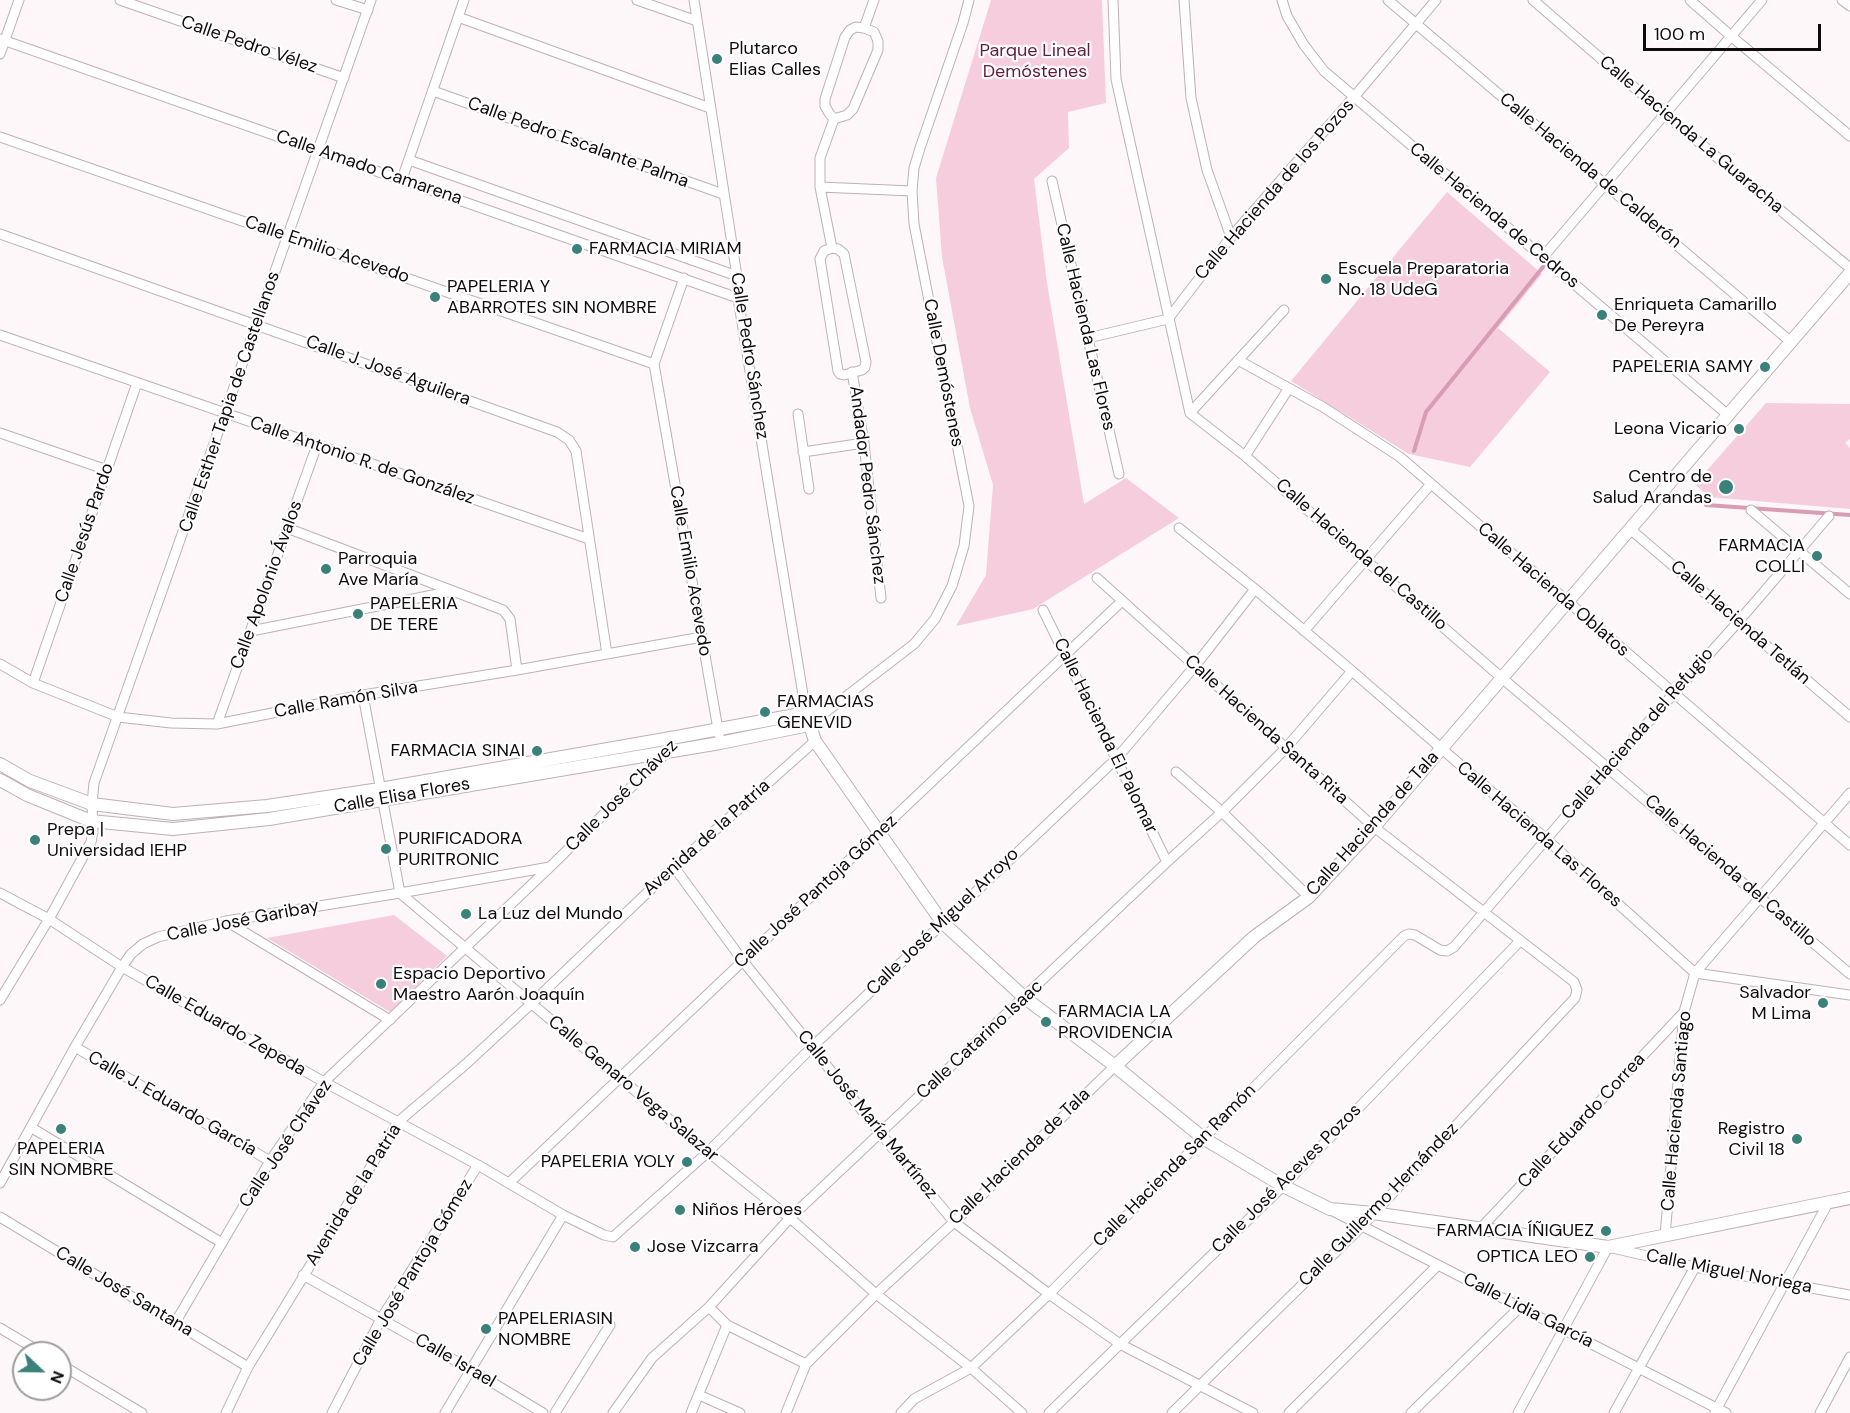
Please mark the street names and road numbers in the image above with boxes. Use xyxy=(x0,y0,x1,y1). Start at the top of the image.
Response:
street label: Calle Pedro Vélez xyxy=(178,12,320,78)
street label: Calle Hacienda La Guaracha xyxy=(1595,52,1787,218)
street label: Calle Hacienda de Calderón xyxy=(1495,89,1685,253)
street label: Calle Pedro Escalante Palma xyxy=(464,93,692,193)
street label: Calle Hacienda de los Pozos xyxy=(1191,95,1359,285)
street label: Calle Amado Camarena xyxy=(273,126,465,210)
street label: Calle Hacienda de Cedros xyxy=(1404,138,1584,294)
street label: Calle Emilio Acevedo xyxy=(242,212,412,288)
street label: Calle Hacienda Las Flores xyxy=(1051,221,1119,433)
street label: Calle Esther Tapia de Castellanos xyxy=(175,269,285,535)
street label: Calle Pedro Sánchez xyxy=(725,271,773,441)
street label: Calle Demóstenes xyxy=(918,297,968,449)
street label: Calle J. José Aguilera xyxy=(303,331,473,411)
street label: Andador Pedro Sánchez xyxy=(844,385,890,585)
street label: Calle Antonio R. de González xyxy=(247,412,477,510)
street label: Calle Jesús Pardo xyxy=(51,460,119,606)
street label: Calle Hacienda del Castillo xyxy=(1271,475,1451,635)
street label: Calle Emilio Acevedo xyxy=(664,484,716,658)
street label: Calle Apolonio Ávalos xyxy=(226,498,308,672)
street label: Calle Hacienda Oblatos xyxy=(1473,518,1633,662)
street label: Calle Hacienda Tetlán xyxy=(1666,556,1814,690)
street label: Calle Hacienda El Palomar xyxy=(1048,635,1162,837)
street label: Calle Hacienda del Refugio xyxy=(1557,644,1719,824)
street label: Calle Hacienda Santa Rita xyxy=(1180,651,1352,809)
street label: Calle Ramón Silva xyxy=(273,677,419,723)
street label: Calle José Chávez xyxy=(561,735,683,857)
street label: Calle Hacienda de Tala xyxy=(1302,747,1444,901)
street label: Calle Hacienda Las Flores xyxy=(1452,757,1626,913)
street label: Calle Elisa Flores xyxy=(332,773,472,819)
street label: Avenida de la Patria xyxy=(639,775,775,901)
street label: Calle Hacienda del Castillo xyxy=(1640,791,1820,951)
street label: Calle José Pantoja Gómez xyxy=(730,811,902,973)
street label: Calle José Miguel Arroyo xyxy=(862,844,1024,1000)
street label: Calle José Garibay xyxy=(165,896,321,946)
street label: Calle Eduardo Zepeda xyxy=(140,971,310,1081)
street label: Calle Catarino Isaac xyxy=(912,976,1048,1104)
street label: Calle Hacienda Santiago xyxy=(1657,1010,1697,1212)
street label: Calle Genaro Vega Salazar xyxy=(543,1011,723,1167)
street label: Calle José María Martínez xyxy=(792,1026,942,1204)
street label: Calle J. Eduardo García xyxy=(84,1047,260,1161)
street label: Calle Eduardo Correa xyxy=(1514,1049,1650,1193)
street label: Calle José Chávez xyxy=(235,1076,337,1212)
street label: Calle Hacienda San Ramón xyxy=(1089,1080,1261,1252)
street label: Calle Hacienda de Tala xyxy=(945,1084,1095,1230)
street label: Calle José Aceves Pozos xyxy=(1208,1100,1366,1258)
street label: Calle Guillermo Hernández xyxy=(1295,1118,1463,1292)
street label: Avenida de la Patria xyxy=(302,1120,406,1270)
street label: Calle José Pantoja Gómez xyxy=(348,1175,478,1371)
street label: Calle José Santana xyxy=(51,1242,197,1342)
street label: Calle Miguel Noriega xyxy=(1644,1245,1814,1299)
street label: Calle Lidia García xyxy=(1459,1269,1597,1353)
street label: Calle Israel xyxy=(411,1329,499,1393)

